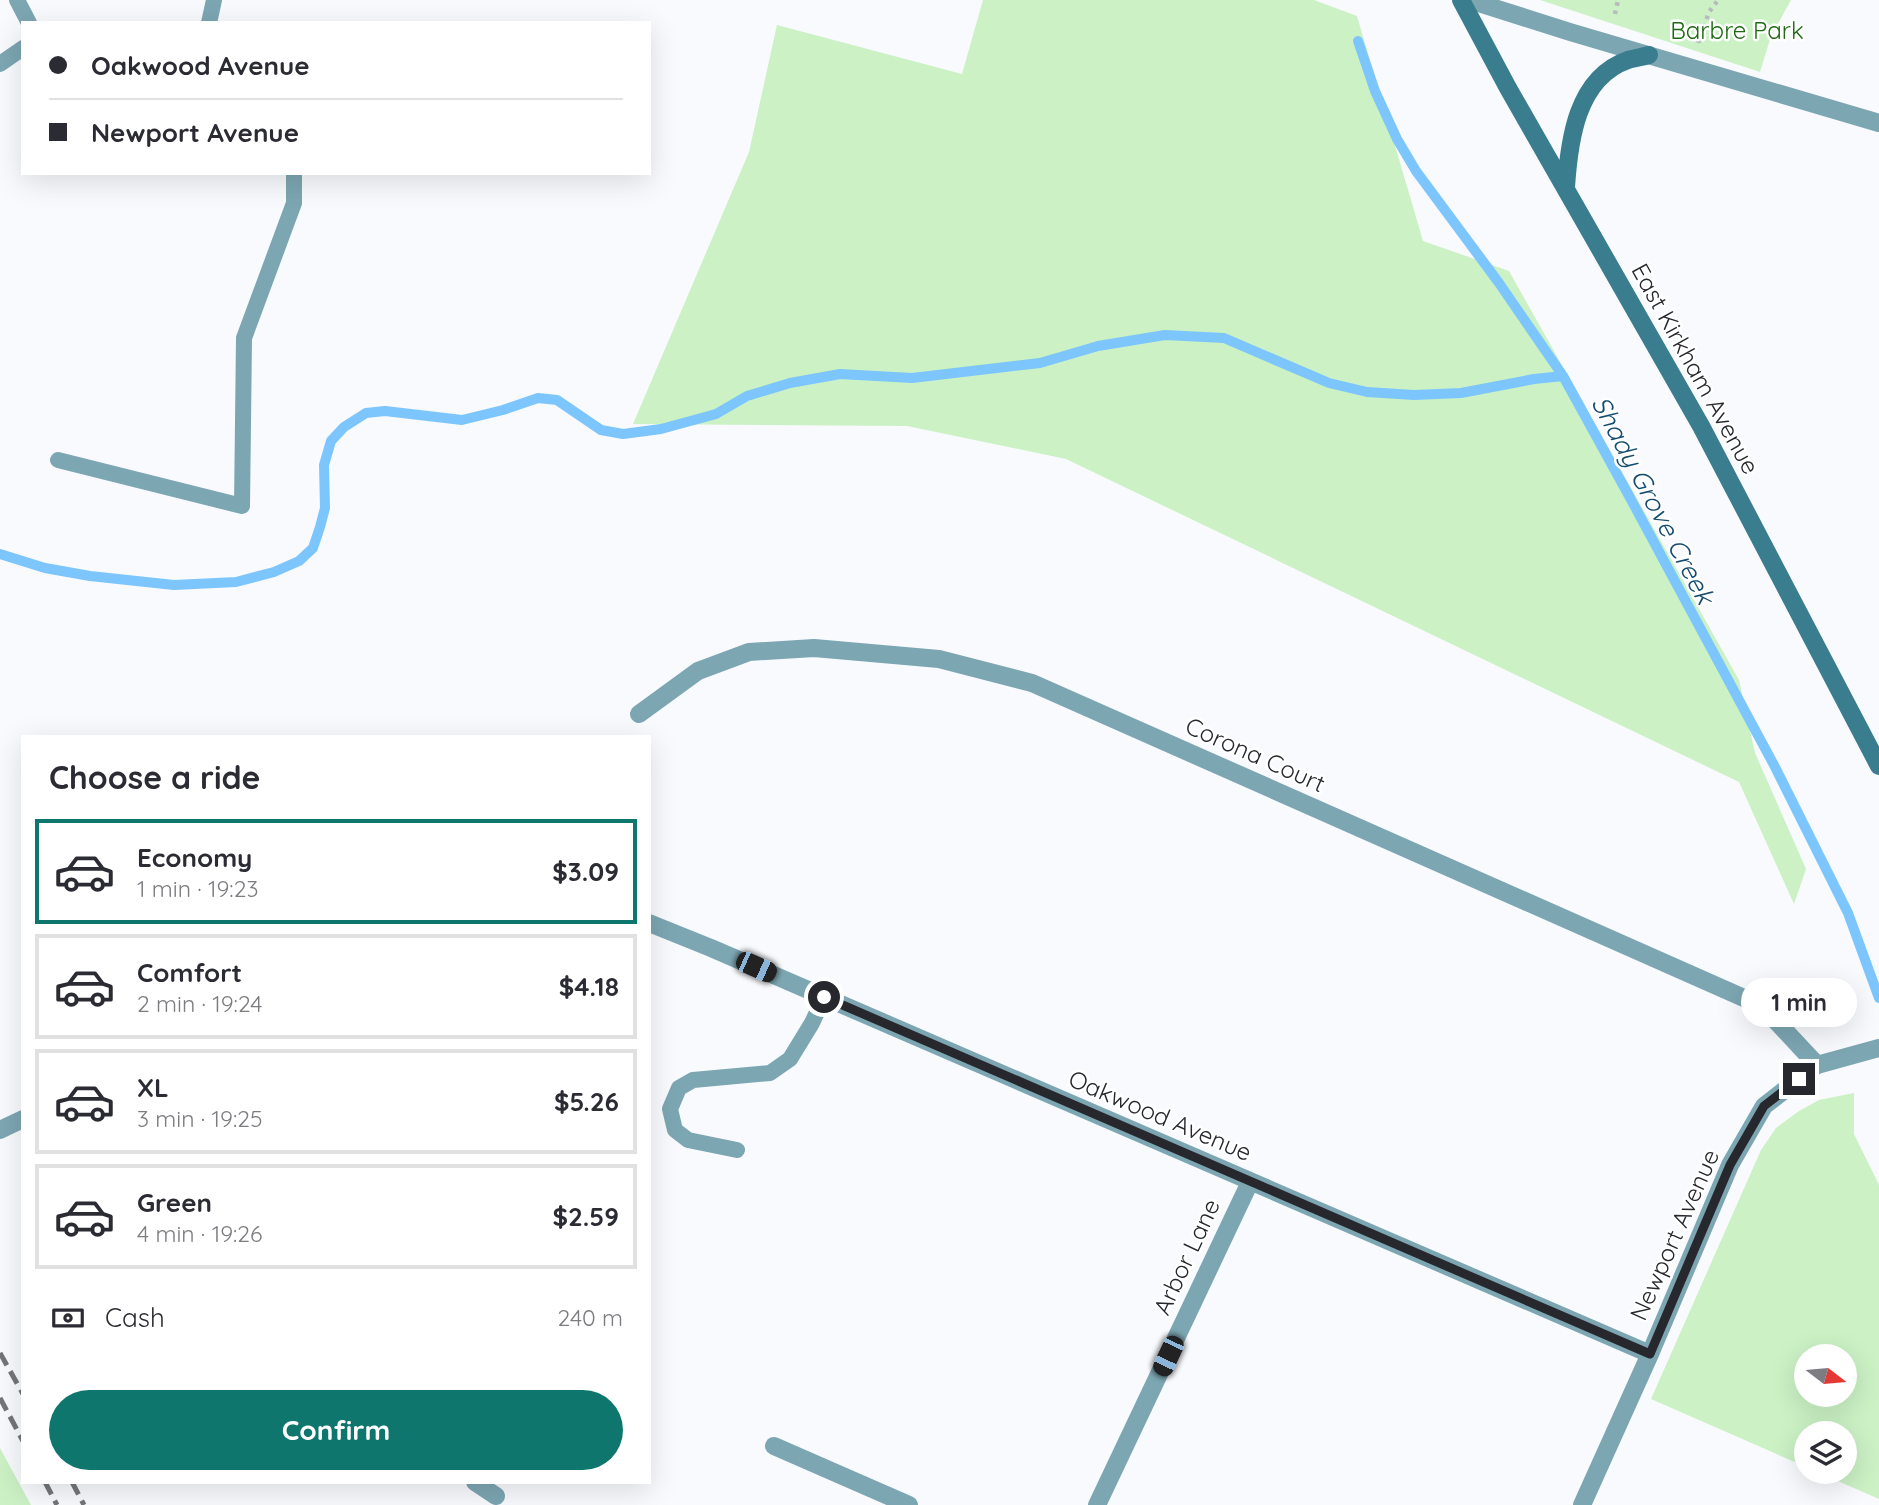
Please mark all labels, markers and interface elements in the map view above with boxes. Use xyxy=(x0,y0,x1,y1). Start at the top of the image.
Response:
park label: Barbre Park xyxy=(1670,15,1804,45)
text: Oakwood Avenue xyxy=(91,49,310,82)
text: Newport Avenue xyxy=(91,116,299,149)
street label: East Kirkham Avenue xyxy=(1626,258,1766,479)
water label: Shady Grove Creek xyxy=(1585,390,1723,611)
street label: Corona Court xyxy=(1181,710,1330,798)
text: Choose a ride xyxy=(49,757,261,797)
icon: car xyxy=(53,840,116,903)
text: Economy xyxy=(137,841,252,874)
text: $3.09 xyxy=(552,855,619,888)
text: 1 min · 19:23 xyxy=(137,874,258,903)
car xyxy=(733,949,780,985)
icon: car xyxy=(53,955,116,1018)
text: Comfort xyxy=(137,956,242,989)
text: $4.18 xyxy=(559,970,619,1003)
callout: 1 min xyxy=(1741,978,1857,1026)
route start xyxy=(808,981,840,1013)
text: 1 min xyxy=(1771,988,1827,1017)
text: 2 min · 19:24 xyxy=(137,989,262,1018)
street label: Oakwood Avenue xyxy=(1064,1063,1256,1167)
route end xyxy=(1783,1063,1815,1095)
icon: car xyxy=(53,1070,116,1133)
text: XL xyxy=(137,1071,169,1104)
text: $5.26 xyxy=(554,1085,619,1118)
text: 3 min · 19:25 xyxy=(137,1104,263,1133)
street label: Newport Avenue xyxy=(1623,1144,1725,1325)
icon: car xyxy=(53,1185,116,1248)
text: Green xyxy=(137,1186,212,1219)
street label: Arbor Lane xyxy=(1146,1194,1226,1319)
text: $2.59 xyxy=(552,1200,619,1233)
text: 4 min · 19:26 xyxy=(137,1219,262,1248)
icon: cash xyxy=(49,1299,87,1337)
text: Cash xyxy=(105,1301,165,1334)
text: 240 m xyxy=(558,1303,623,1332)
car xyxy=(1150,1333,1187,1379)
north arrow xyxy=(1794,1344,1857,1407)
map controls xyxy=(1794,1344,1857,1484)
button: Confirm xyxy=(49,1390,623,1470)
button: layers xyxy=(1794,1421,1857,1484)

